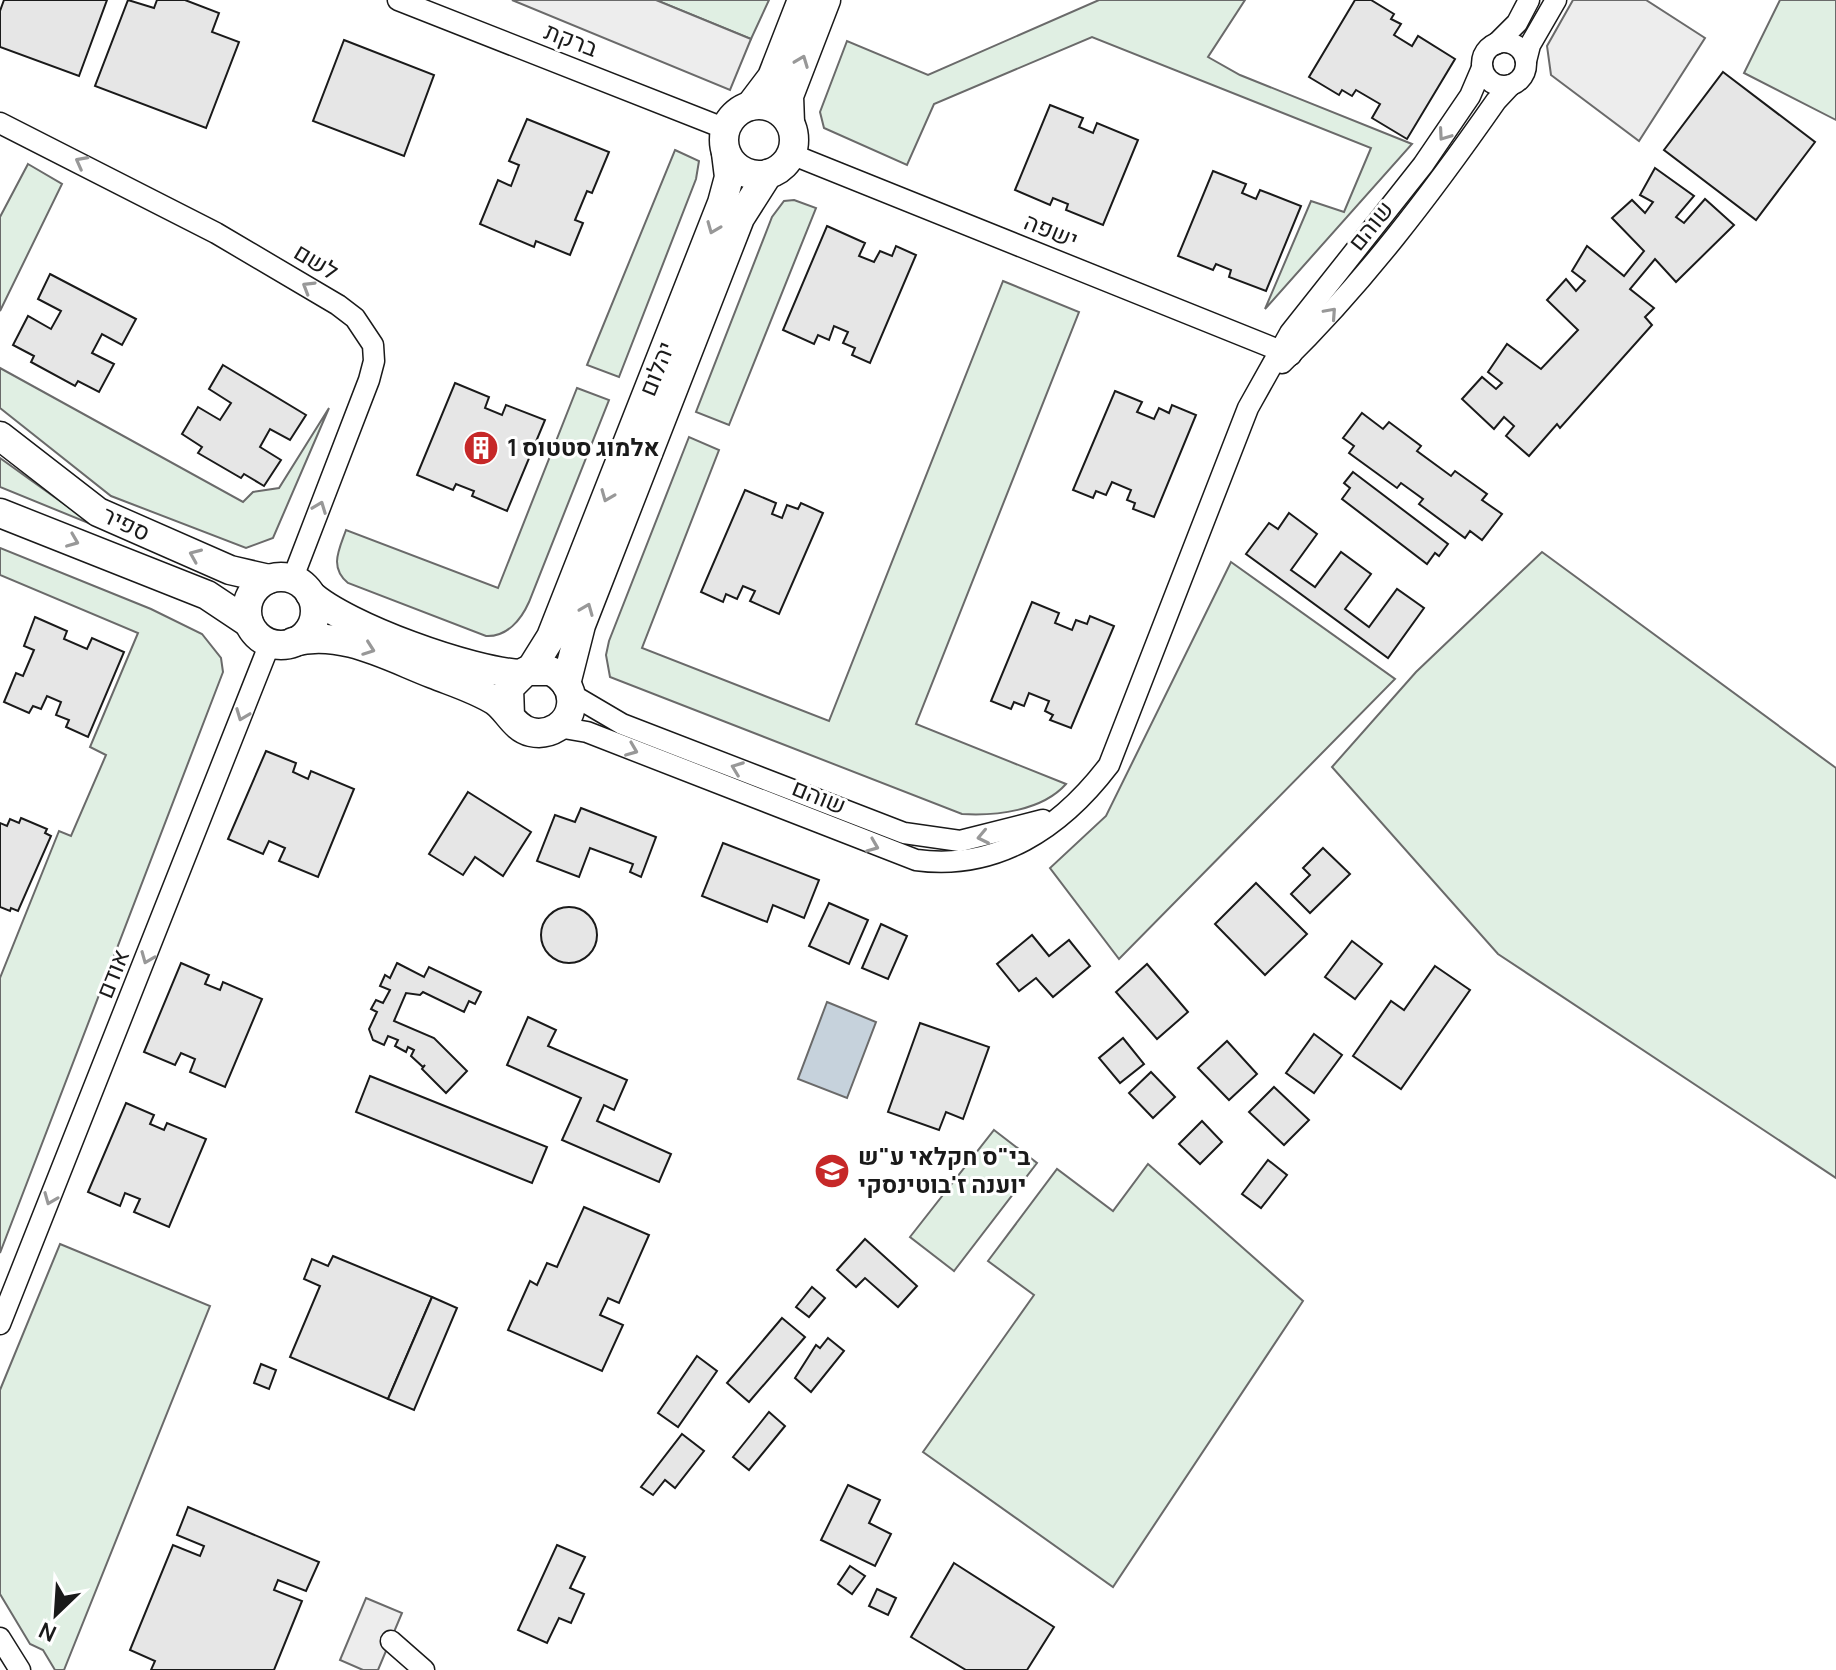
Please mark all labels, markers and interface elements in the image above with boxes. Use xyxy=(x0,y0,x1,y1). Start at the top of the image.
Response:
street label: ברקת xyxy=(540,13,603,64)
one-way arrow xyxy=(792,54,809,68)
one-way arrow xyxy=(1439,127,1454,141)
one-way arrow xyxy=(74,156,89,171)
street label: שוהם xyxy=(1340,193,1400,257)
street label: ישפה xyxy=(1020,204,1083,255)
one-way arrow xyxy=(706,220,722,234)
street label: לשם xyxy=(288,235,345,287)
one-way arrow xyxy=(302,281,317,297)
one-way arrow xyxy=(1321,308,1336,323)
street label: יהלום xyxy=(630,336,681,401)
building icon: אלמוג סטטוס 1 xyxy=(462,429,500,467)
place label: אלמוג סטטוס 1 xyxy=(507,430,659,463)
one-way arrow xyxy=(600,488,617,502)
street label: ספיר xyxy=(97,497,156,548)
one-way arrow xyxy=(310,501,327,515)
one-way arrow xyxy=(65,531,79,548)
one-way arrow xyxy=(189,548,203,564)
one-way arrow xyxy=(577,603,594,617)
one-way arrow xyxy=(361,639,375,656)
one-way arrow xyxy=(235,707,252,721)
one-way arrow xyxy=(624,740,638,757)
one-way arrow xyxy=(731,761,745,778)
street label: שוהם xyxy=(788,770,851,821)
one-way arrow xyxy=(977,828,991,845)
one-way arrow xyxy=(865,836,879,853)
street label: אודם xyxy=(87,944,136,1003)
one-way arrow xyxy=(141,950,157,964)
place label: בי"ס חקלאי ע"ש יוענה ז'בוטינסקי xyxy=(858,1139,1030,1200)
school or university icon: בי"ס חקלאי ע"ש יוענה ז'בוטינסקי xyxy=(813,1152,851,1190)
one-way arrow xyxy=(43,1191,60,1205)
north arrow xyxy=(16,1574,96,1654)
text: N xyxy=(34,1615,61,1649)

